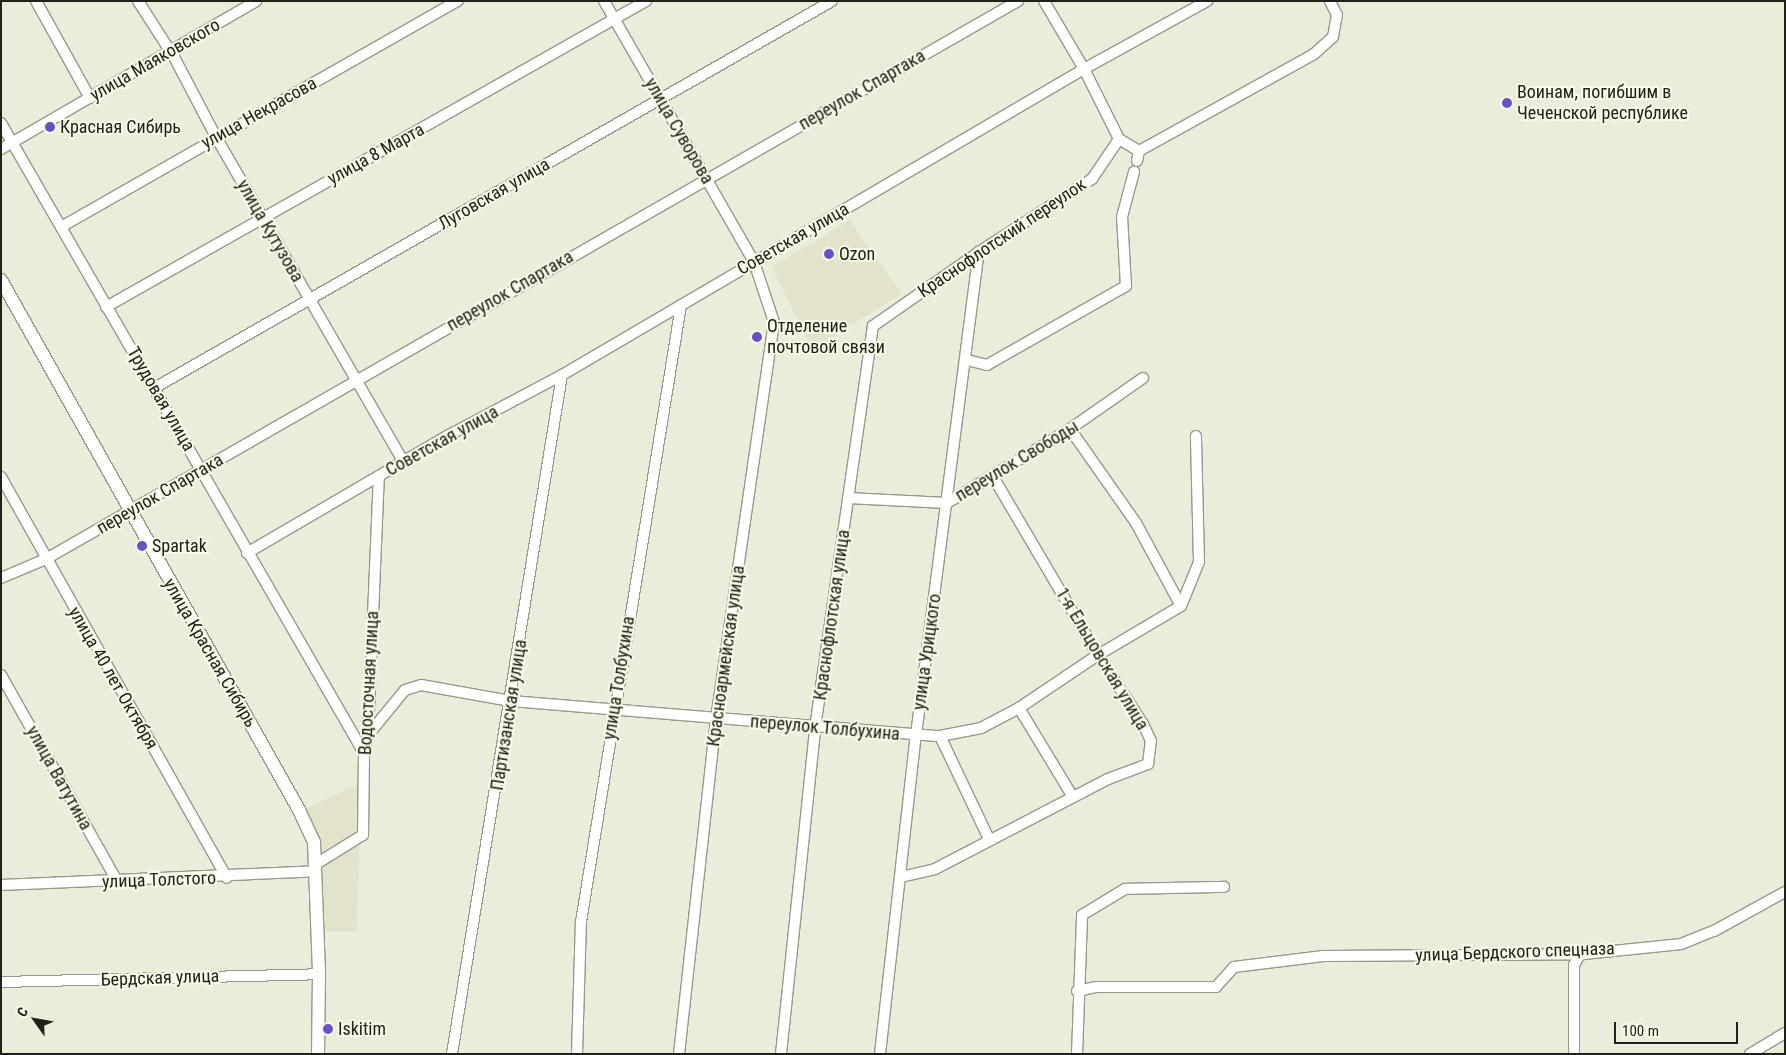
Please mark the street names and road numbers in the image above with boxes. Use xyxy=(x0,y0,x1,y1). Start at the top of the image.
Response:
street label: улица Маяковского xyxy=(86,14,224,106)
street label: переулок Спартака xyxy=(795,45,929,135)
street label: улица Некрасова xyxy=(198,72,320,154)
street label: улица Суворова xyxy=(640,74,718,188)
street label: улица 8 Марта xyxy=(324,119,428,189)
street label: Луговская улица xyxy=(434,153,554,235)
street label: Краснофлотский переулок xyxy=(914,174,1090,302)
street label: улица Кутузова xyxy=(232,176,308,286)
street label: Советская улица xyxy=(733,198,853,280)
street label: переулок Спартака xyxy=(443,246,577,336)
street label: Трудовая улица xyxy=(122,343,200,455)
street label: Советская улица xyxy=(382,401,502,481)
street label: переулок Свободы xyxy=(951,416,1083,506)
street label: переулок Спартака xyxy=(93,449,227,539)
street label: Краснофлотская улица xyxy=(809,528,855,702)
street label: Красноармейская улица xyxy=(703,564,749,748)
street label: улица Красная Сибирь xyxy=(159,575,261,731)
street label: 1-я Ельцовская улица xyxy=(1051,584,1153,734)
street label: улица Урицкого xyxy=(908,592,946,712)
street label: улица 40 лет Октября xyxy=(63,603,163,753)
street label: Водосточная улица xyxy=(354,610,384,756)
street label: улица Толбухина xyxy=(599,614,639,742)
street label: Партизанская улица xyxy=(486,638,532,792)
street label: переулок Толбухина xyxy=(749,711,901,745)
street label: улица Ватутина xyxy=(21,722,97,834)
street label: улица Толстого xyxy=(101,867,217,893)
street label: улица Бердского спецназа xyxy=(1415,938,1615,966)
street label: Бердская улица xyxy=(100,965,220,991)

